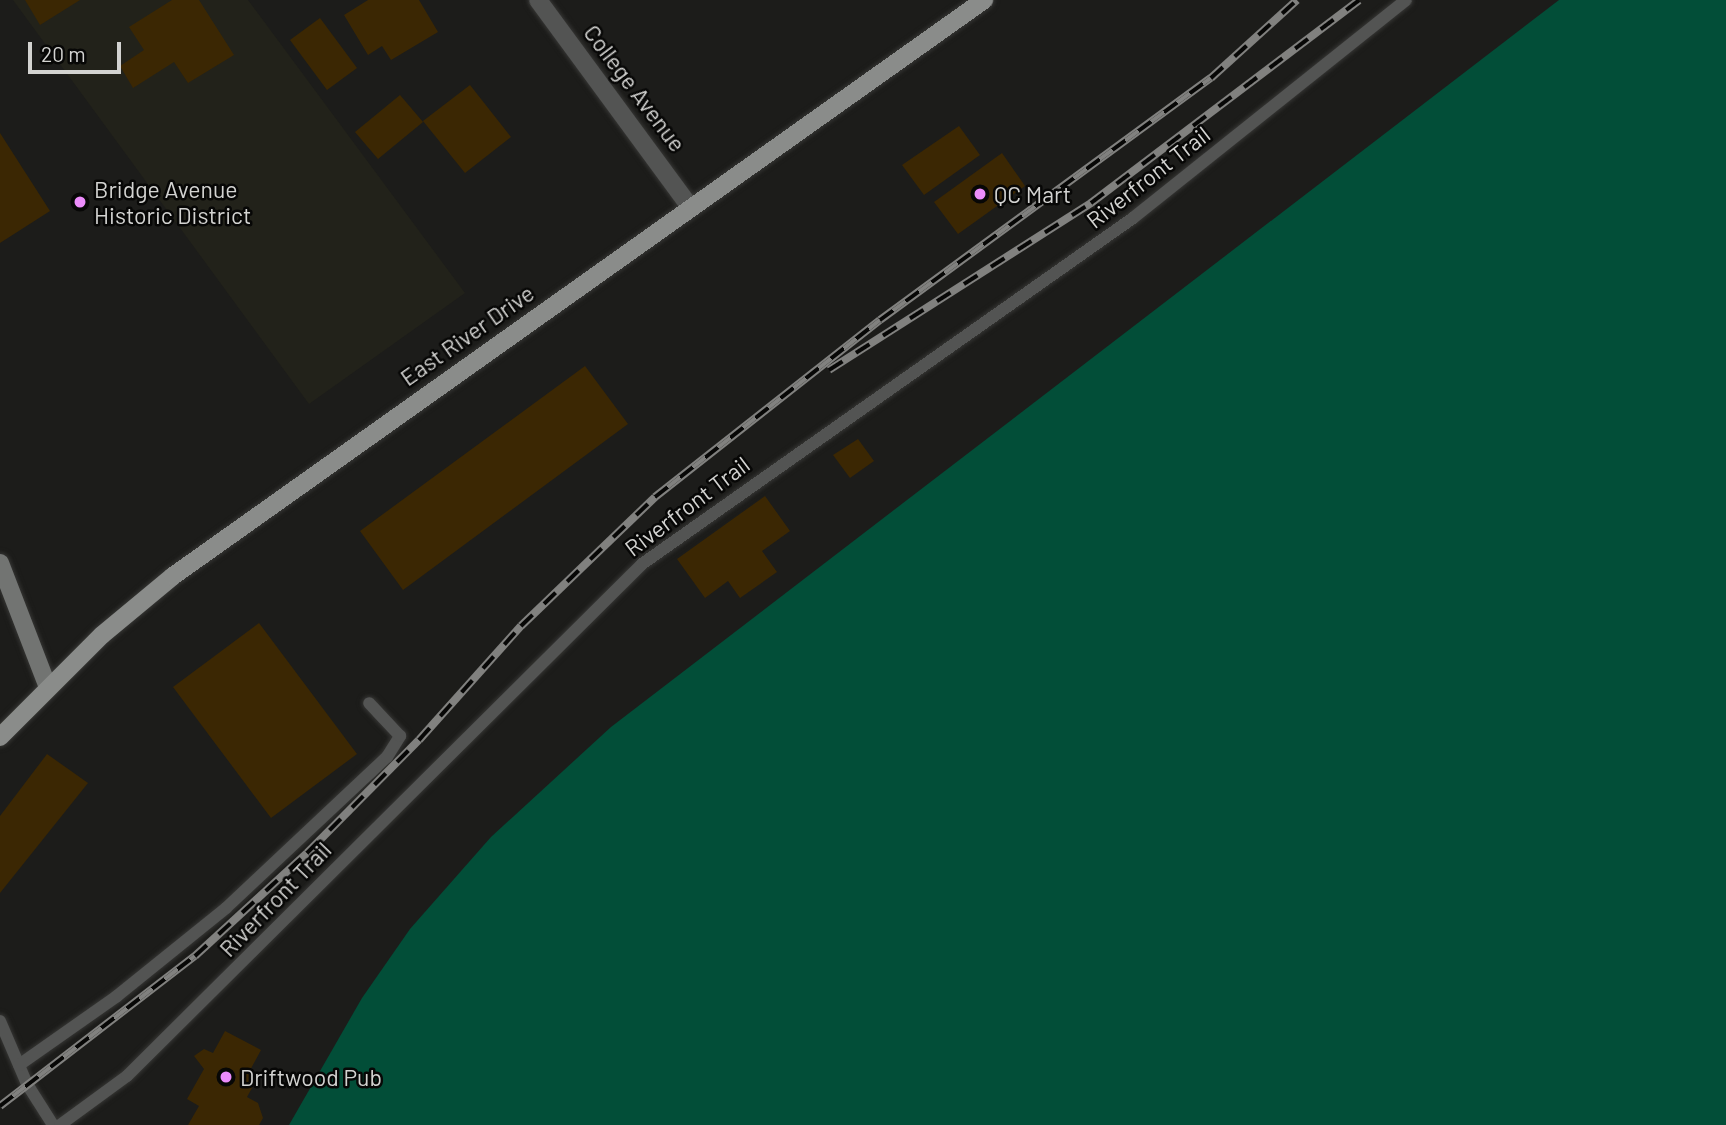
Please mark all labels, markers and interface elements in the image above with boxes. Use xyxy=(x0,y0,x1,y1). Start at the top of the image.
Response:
street label: College Avenue xyxy=(578,19,692,157)
scale bar xyxy=(32,28,124,72)
text: 20 m xyxy=(41,41,86,66)
street label: Riverfront Trail xyxy=(1081,120,1215,234)
place label: Bridge Avenue Historic District xyxy=(94,175,251,229)
place label: QC Mart xyxy=(994,180,1071,208)
marker: QC Mart xyxy=(972,186,988,202)
marker: Bridge Avenue Historic District xyxy=(72,194,88,210)
street label: East River Drive xyxy=(395,279,539,391)
street label: Riverfront Trail xyxy=(619,450,755,562)
street label: Riverfront Trail xyxy=(213,836,337,962)
place label: Driftwood Pub xyxy=(240,1063,382,1091)
marker: Driftwood Pub xyxy=(218,1069,234,1085)

